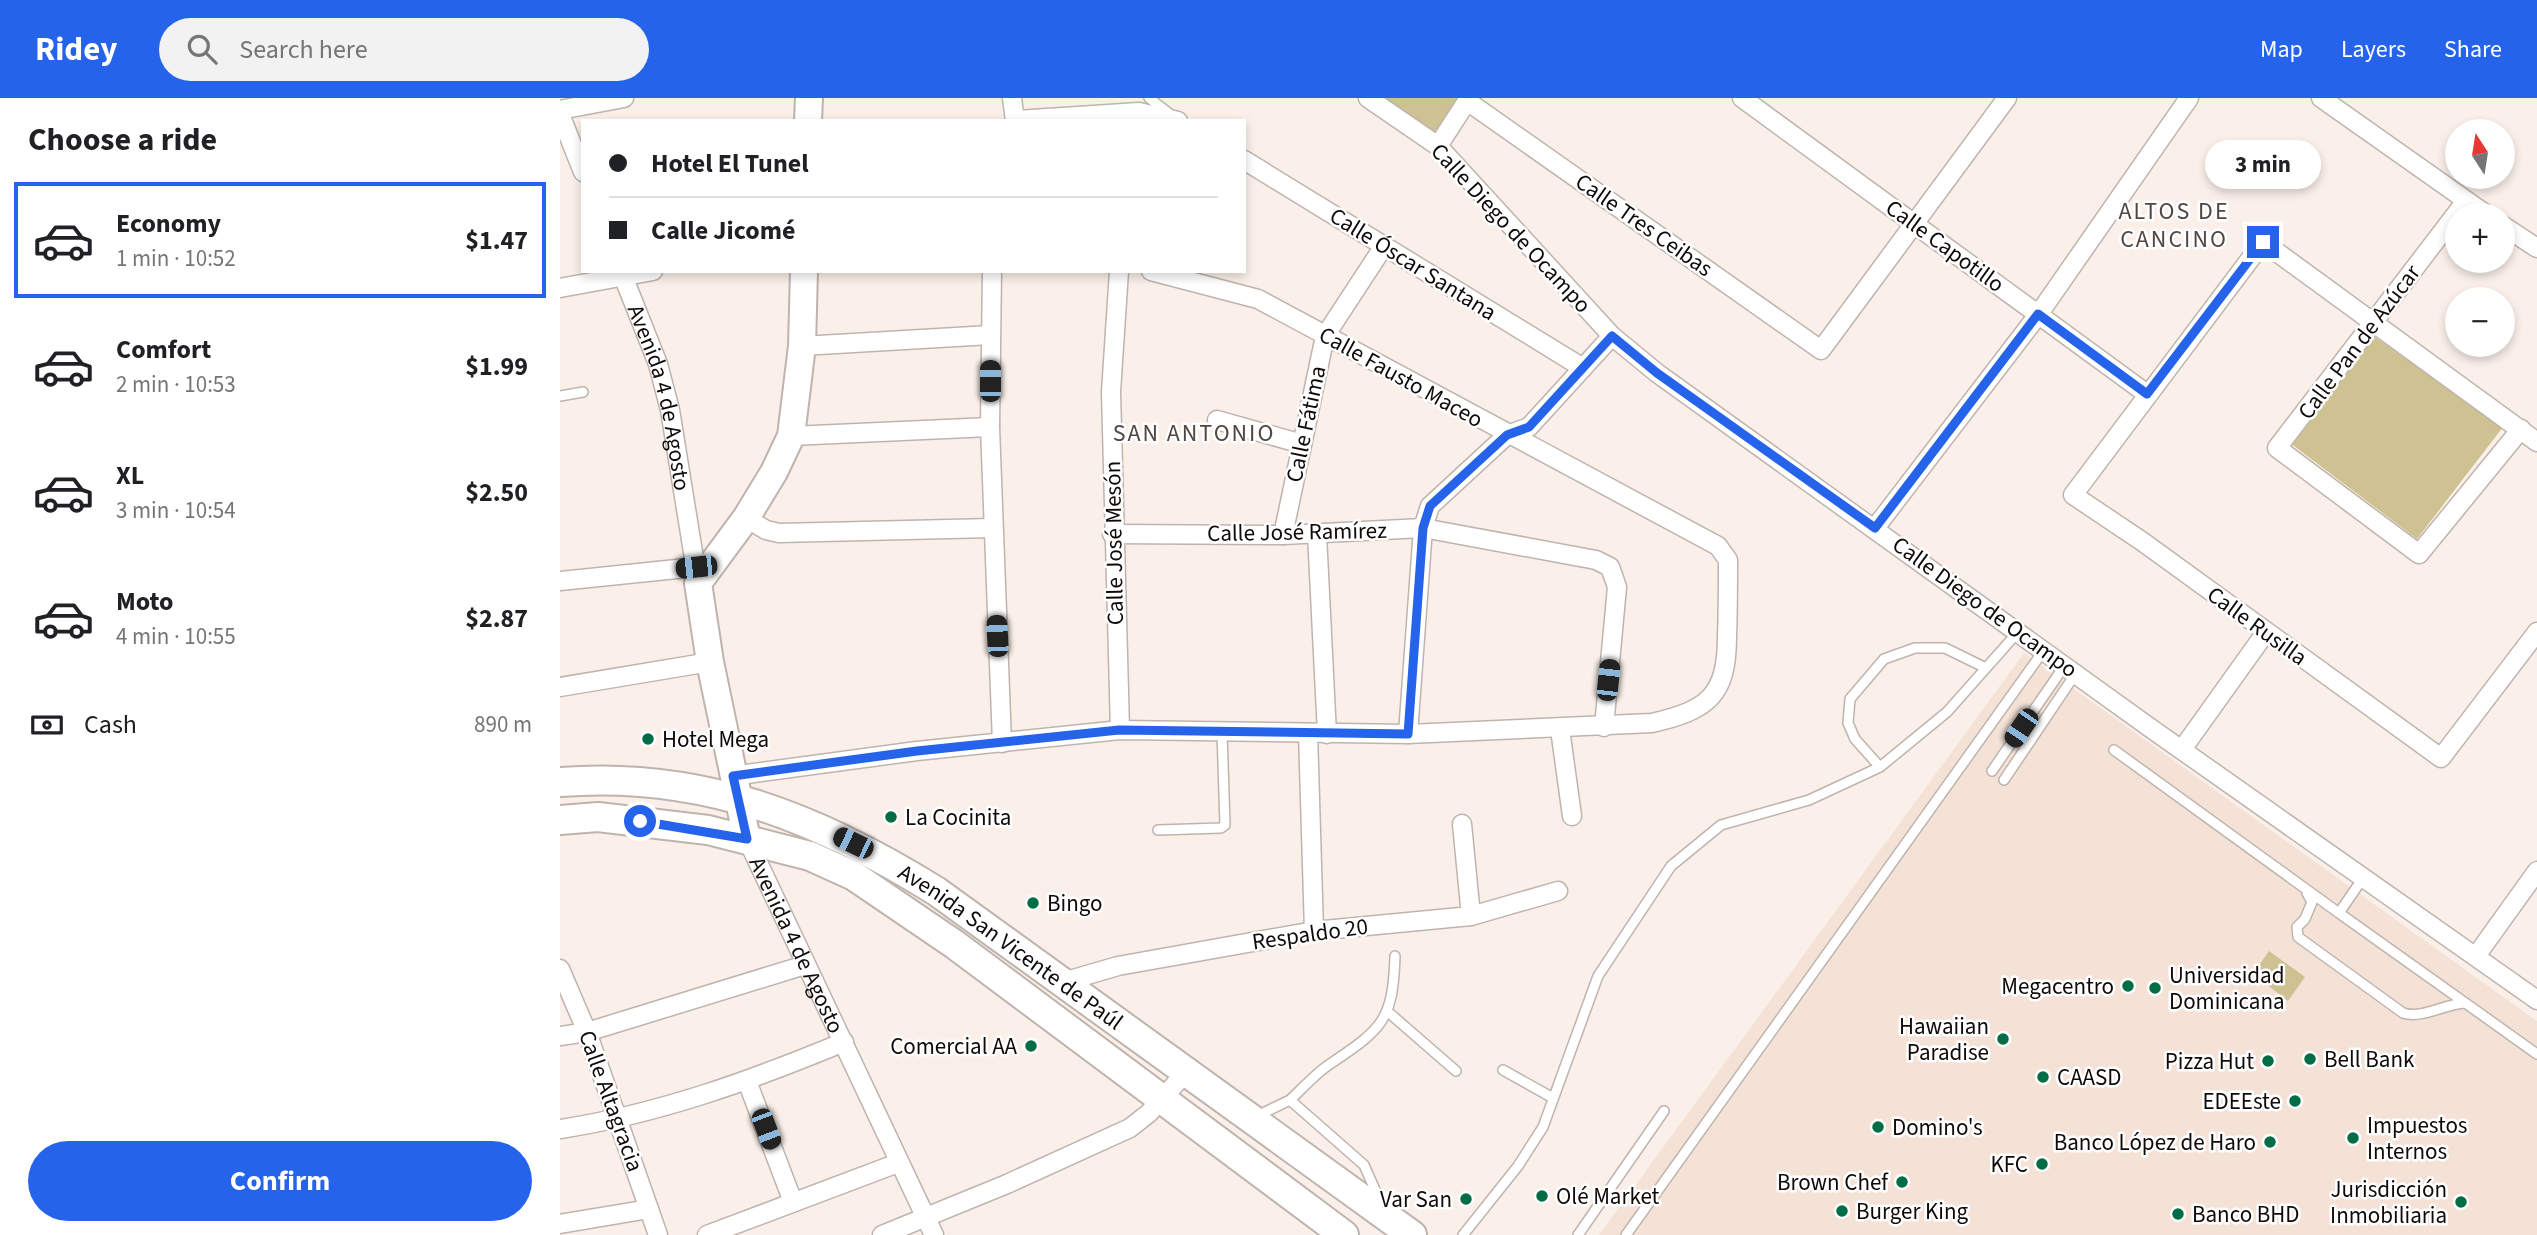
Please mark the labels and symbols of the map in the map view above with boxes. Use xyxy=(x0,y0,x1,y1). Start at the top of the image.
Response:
north arrow xyxy=(2445,119,2515,189)
street label: Calle Diego de Ocampo xyxy=(1423,136,1599,320)
callout: 3 min xyxy=(2205,141,2321,190)
street label: Calle Tres Ceibas xyxy=(1569,165,1719,285)
street label: Calle Capotillo xyxy=(1879,192,2011,300)
district label: ALTOS DE CANCINO xyxy=(2118,194,2230,257)
street label: Calle Óscar Santana xyxy=(1323,199,1503,329)
route end xyxy=(2247,226,2279,258)
street label: Calle Pan de Azúcar xyxy=(2290,257,2429,426)
street label: Avenida 4 de Agosto xyxy=(619,299,699,493)
street label: Calle Fausto Maceo xyxy=(1313,318,1489,436)
car xyxy=(980,360,1001,402)
street label: Calle Fátima xyxy=(1278,363,1334,485)
district label: SAN ANTONIO xyxy=(1113,416,1275,451)
street label: Calle José Mesón xyxy=(1096,461,1132,625)
street label: Calle José Ramírez xyxy=(1207,514,1387,550)
street label: Calle Diego de Ocampo xyxy=(1886,528,2084,686)
car xyxy=(675,554,718,580)
street label: Calle Rusilla xyxy=(2200,578,2314,674)
car xyxy=(986,614,1009,658)
car xyxy=(1596,658,1621,702)
car xyxy=(2001,705,2042,751)
place label: Hotel Mega xyxy=(662,723,769,756)
marker: Hotel Mega xyxy=(640,731,656,747)
place label: La Cocinita xyxy=(905,801,1011,834)
route start xyxy=(624,805,656,837)
marker: La Cocinita xyxy=(883,809,899,825)
car xyxy=(830,824,877,862)
street label: Avenida 4 de Agosto xyxy=(741,851,853,1039)
street label: Avenida San Vicente de Paúl xyxy=(892,856,1130,1038)
place label: Bingo xyxy=(1047,887,1103,920)
marker: Bingo xyxy=(1025,895,1041,911)
street label: Respaldo 20 xyxy=(1250,910,1370,958)
place label: Universidad Dominicana xyxy=(2169,959,2285,1018)
place label: Megacentro xyxy=(2001,970,2114,1003)
marker: Megacentro xyxy=(2120,978,2136,994)
marker: Universidad Dominicana xyxy=(2147,980,2163,996)
place label: Hawaiian Paradise xyxy=(1899,1010,1989,1069)
street label: Calle Altagracia xyxy=(570,1026,652,1176)
place label: Comercial AA xyxy=(890,1030,1017,1063)
marker: Hawaiian Paradise xyxy=(1995,1031,2011,1047)
marker: Comercial AA xyxy=(1023,1038,1039,1054)
place label: Bell Bank xyxy=(2324,1043,2415,1076)
place label: Pizza Hut xyxy=(2165,1045,2254,1078)
marker: Bell Bank xyxy=(2302,1051,2318,1067)
marker: Pizza Hut xyxy=(2260,1053,2276,1069)
place label: CAASD xyxy=(2057,1061,2121,1094)
marker: CAASD xyxy=(2035,1069,2051,1085)
place label: EDEEste xyxy=(2202,1085,2281,1118)
marker: EDEEste xyxy=(2287,1093,2303,1109)
car xyxy=(749,1106,784,1152)
place label: Impuestos Internos xyxy=(2367,1109,2468,1168)
place label: Domino's xyxy=(1892,1111,1983,1144)
marker: Domino's xyxy=(1870,1119,1886,1135)
place label: Banco López de Haro xyxy=(2054,1126,2256,1159)
marker: Impuestos Internos xyxy=(2345,1130,2361,1146)
marker: Banco López de Haro xyxy=(2262,1134,2278,1150)
place label: KFC xyxy=(1990,1148,2028,1181)
marker: KFC xyxy=(2034,1156,2050,1172)
place label: Brown Chef xyxy=(1777,1166,1889,1199)
place label: Jurisdicción Inmobiliaria xyxy=(2330,1173,2447,1232)
marker: Brown Chef xyxy=(1894,1174,1910,1190)
place label: Olé Market xyxy=(1556,1180,1660,1213)
place label: Var San xyxy=(1380,1183,1452,1216)
marker: Olé Market xyxy=(1534,1188,1550,1204)
marker: Var San xyxy=(1458,1191,1474,1207)
marker: Jurisdicción Inmobiliaria xyxy=(2453,1194,2469,1210)
place label: Burger King xyxy=(1856,1195,1969,1228)
place label: Banco BHD xyxy=(2192,1198,2299,1231)
marker: Burger King xyxy=(1834,1203,1850,1219)
marker: Banco BHD xyxy=(2170,1206,2186,1222)

